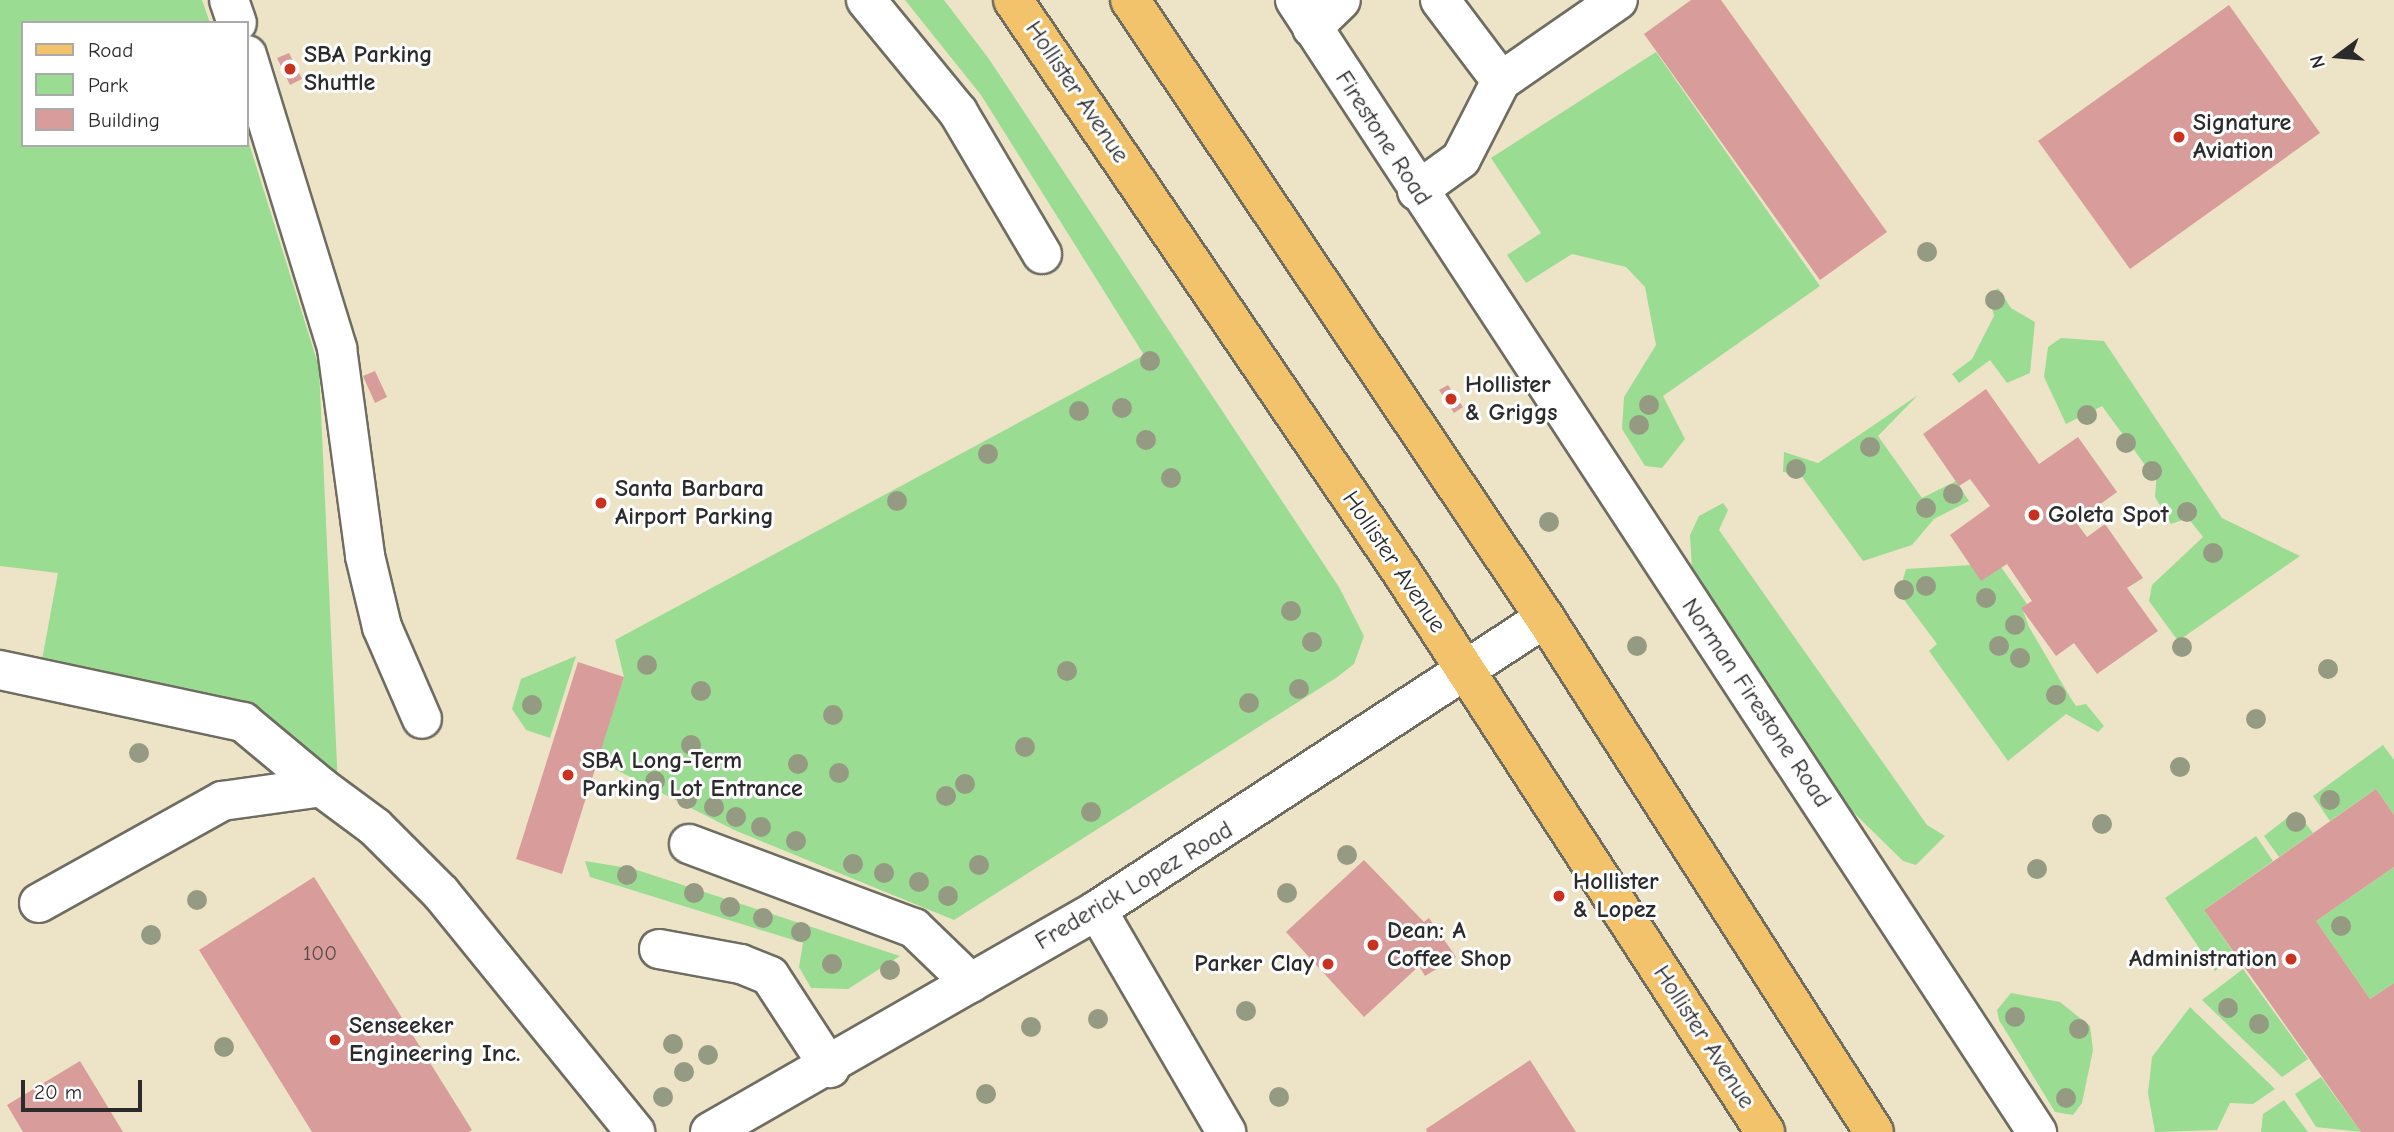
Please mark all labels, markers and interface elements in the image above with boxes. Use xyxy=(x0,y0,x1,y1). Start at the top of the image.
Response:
street label: Hollister Avenue xyxy=(1019,16,1135,168)
legend xyxy=(21,21,248,147)
north arrow xyxy=(2303,21,2373,91)
text: Road xyxy=(88,38,133,62)
place label: SBA Parking Shuttle xyxy=(304,41,432,97)
text: N xyxy=(2306,53,2330,71)
marker: SBA Parking Shuttle xyxy=(282,61,298,77)
street label: Firestone Road xyxy=(1329,65,1437,211)
text: Park xyxy=(88,73,128,97)
text: Building xyxy=(88,108,160,132)
place label: Signature Aviation xyxy=(2193,109,2291,165)
marker: Signature Aviation xyxy=(2171,129,2187,145)
place label: Hollister & Griggs xyxy=(1465,371,1557,427)
marker: Hollister & Griggs xyxy=(1443,391,1459,407)
place label: Santa Barbara Airport Parking xyxy=(615,475,774,531)
street label: Hollister Avenue xyxy=(1336,486,1452,638)
marker: Santa Barbara Airport Parking xyxy=(593,495,609,511)
place label: Goleta Spot xyxy=(2048,501,2169,529)
marker: Goleta Spot xyxy=(2026,507,2042,523)
street label: Norman Firestone Road xyxy=(1675,593,1837,813)
place label: SBA Long-Term Parking Lot Entrance xyxy=(582,747,803,803)
marker: SBA Long-Term Parking Lot Entrance xyxy=(560,767,576,783)
street label: Frederick Lopez Road xyxy=(1030,816,1238,956)
place label: Hollister & Lopez xyxy=(1573,868,1659,924)
marker: Hollister & Lopez xyxy=(1551,888,1567,904)
place label: Dean: A Coffee Shop xyxy=(1387,917,1511,973)
marker: Dean: A Coffee Shop xyxy=(1365,937,1381,953)
house number: 100 xyxy=(303,940,337,966)
place label: Administration xyxy=(2129,945,2277,973)
place label: Parker Clay xyxy=(1194,950,1314,978)
marker: Administration xyxy=(2283,951,2299,967)
marker: Parker Clay xyxy=(1320,956,1336,972)
street label: Hollister Avenue xyxy=(1647,960,1761,1114)
place label: Senseeker Engineering Inc. xyxy=(349,1012,520,1068)
marker: Senseeker Engineering Inc. xyxy=(327,1032,343,1048)
scale bar xyxy=(24,1066,145,1110)
text: 20 m xyxy=(34,1080,82,1104)

